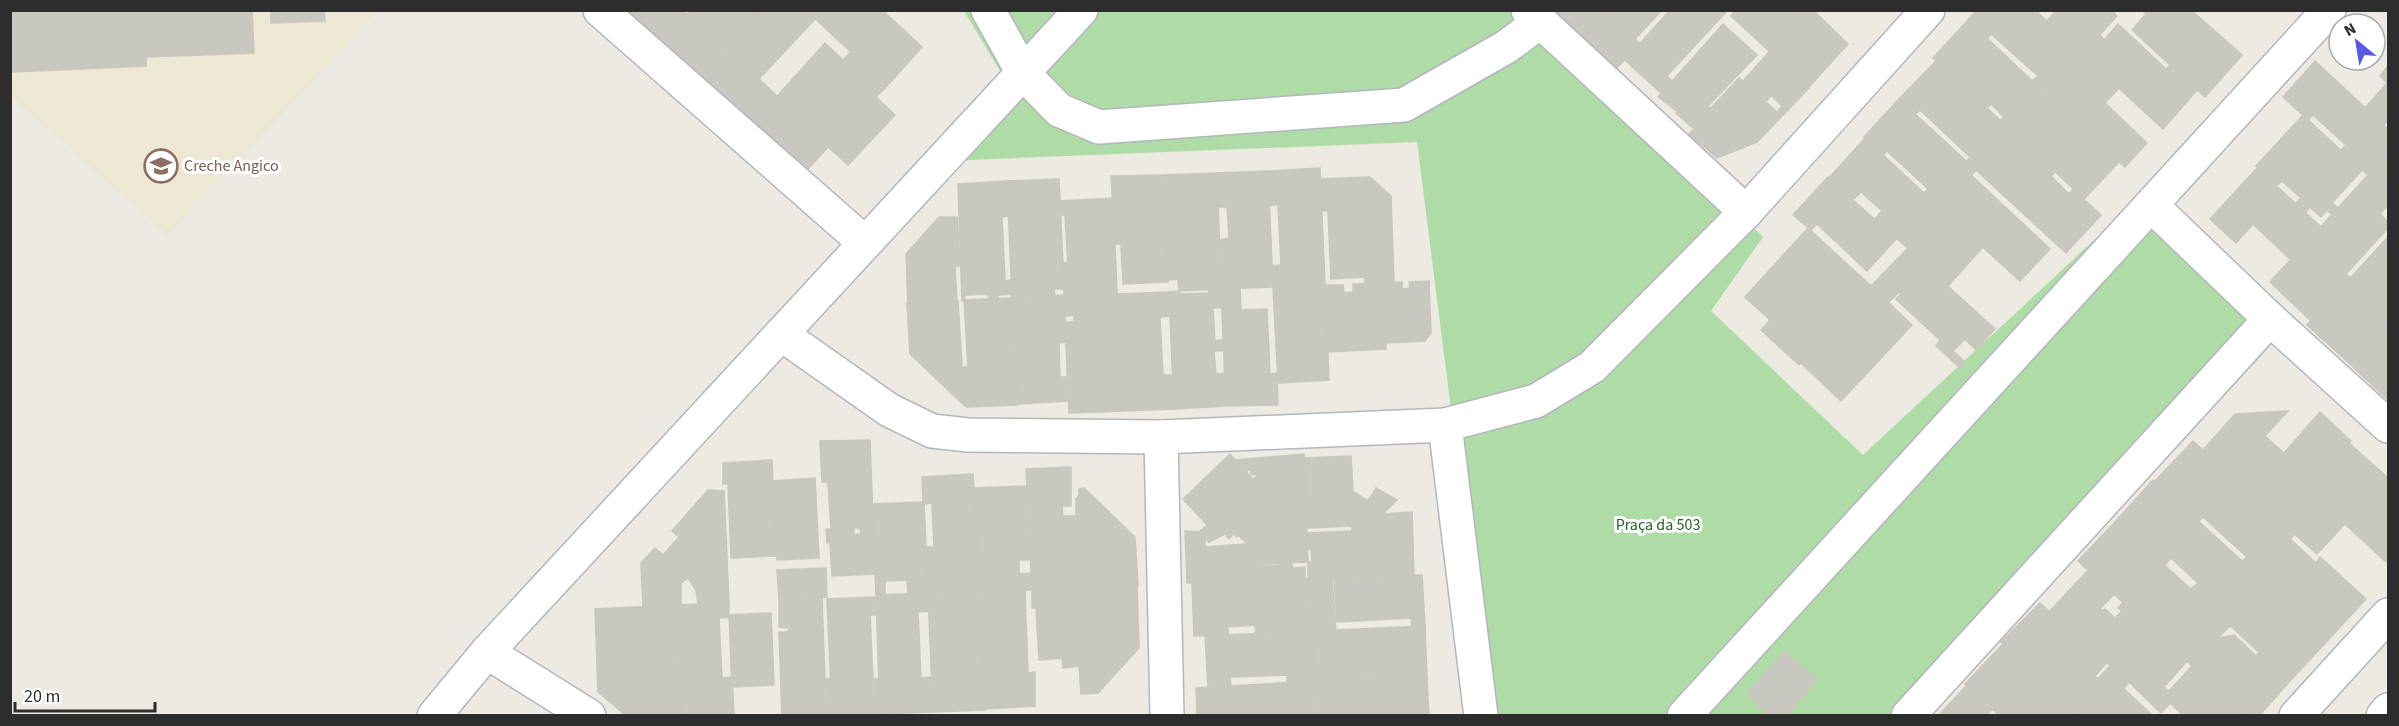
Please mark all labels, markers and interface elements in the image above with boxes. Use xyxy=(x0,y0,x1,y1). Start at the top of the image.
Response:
north arrow xyxy=(2327,12,2387,72)
text: N xyxy=(2340,18,2360,42)
school or university icon: Creche Angico xyxy=(143,148,179,184)
place label: Creche Angico xyxy=(184,155,279,177)
park label: Praça da 503 xyxy=(1616,514,1700,536)
scale bar xyxy=(15,675,154,713)
text: 20 m xyxy=(24,684,60,709)

